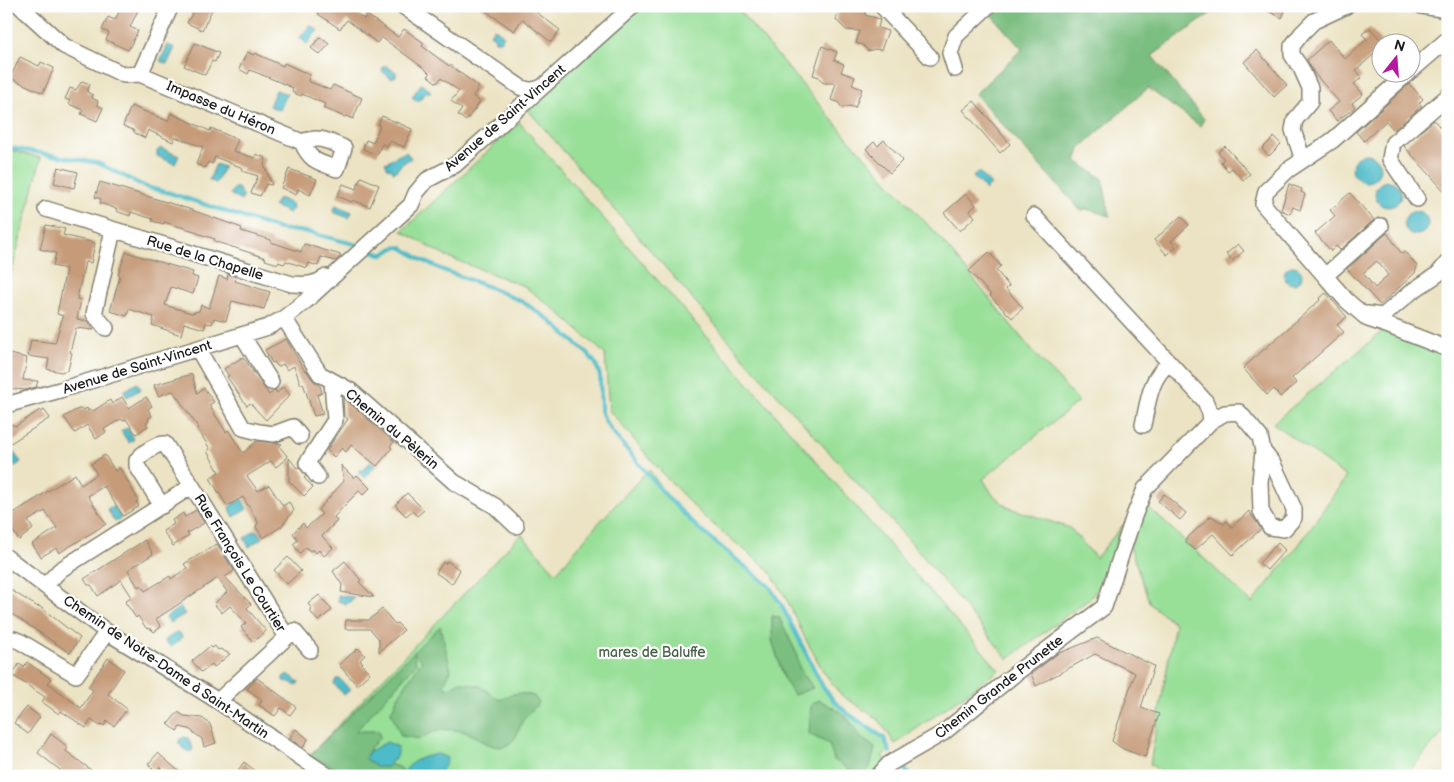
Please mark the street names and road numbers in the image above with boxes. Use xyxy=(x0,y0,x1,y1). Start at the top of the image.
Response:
street label: Avenue de Saint-Vincent xyxy=(441,60,569,175)
street label: Impasse du Héron xyxy=(164,77,278,139)
street label: Rue de la Chapelle xyxy=(145,232,265,284)
street label: Avenue de Saint-Vincent xyxy=(61,336,214,398)
street label: Chemin du Pèlerin xyxy=(342,385,442,473)
street label: Rue François Le Courtier xyxy=(191,491,290,636)
street label: Chemin de Notre-Dame à Saint-Martin xyxy=(60,592,272,742)
street label: Chemin Grande Prunette xyxy=(931,632,1067,742)

